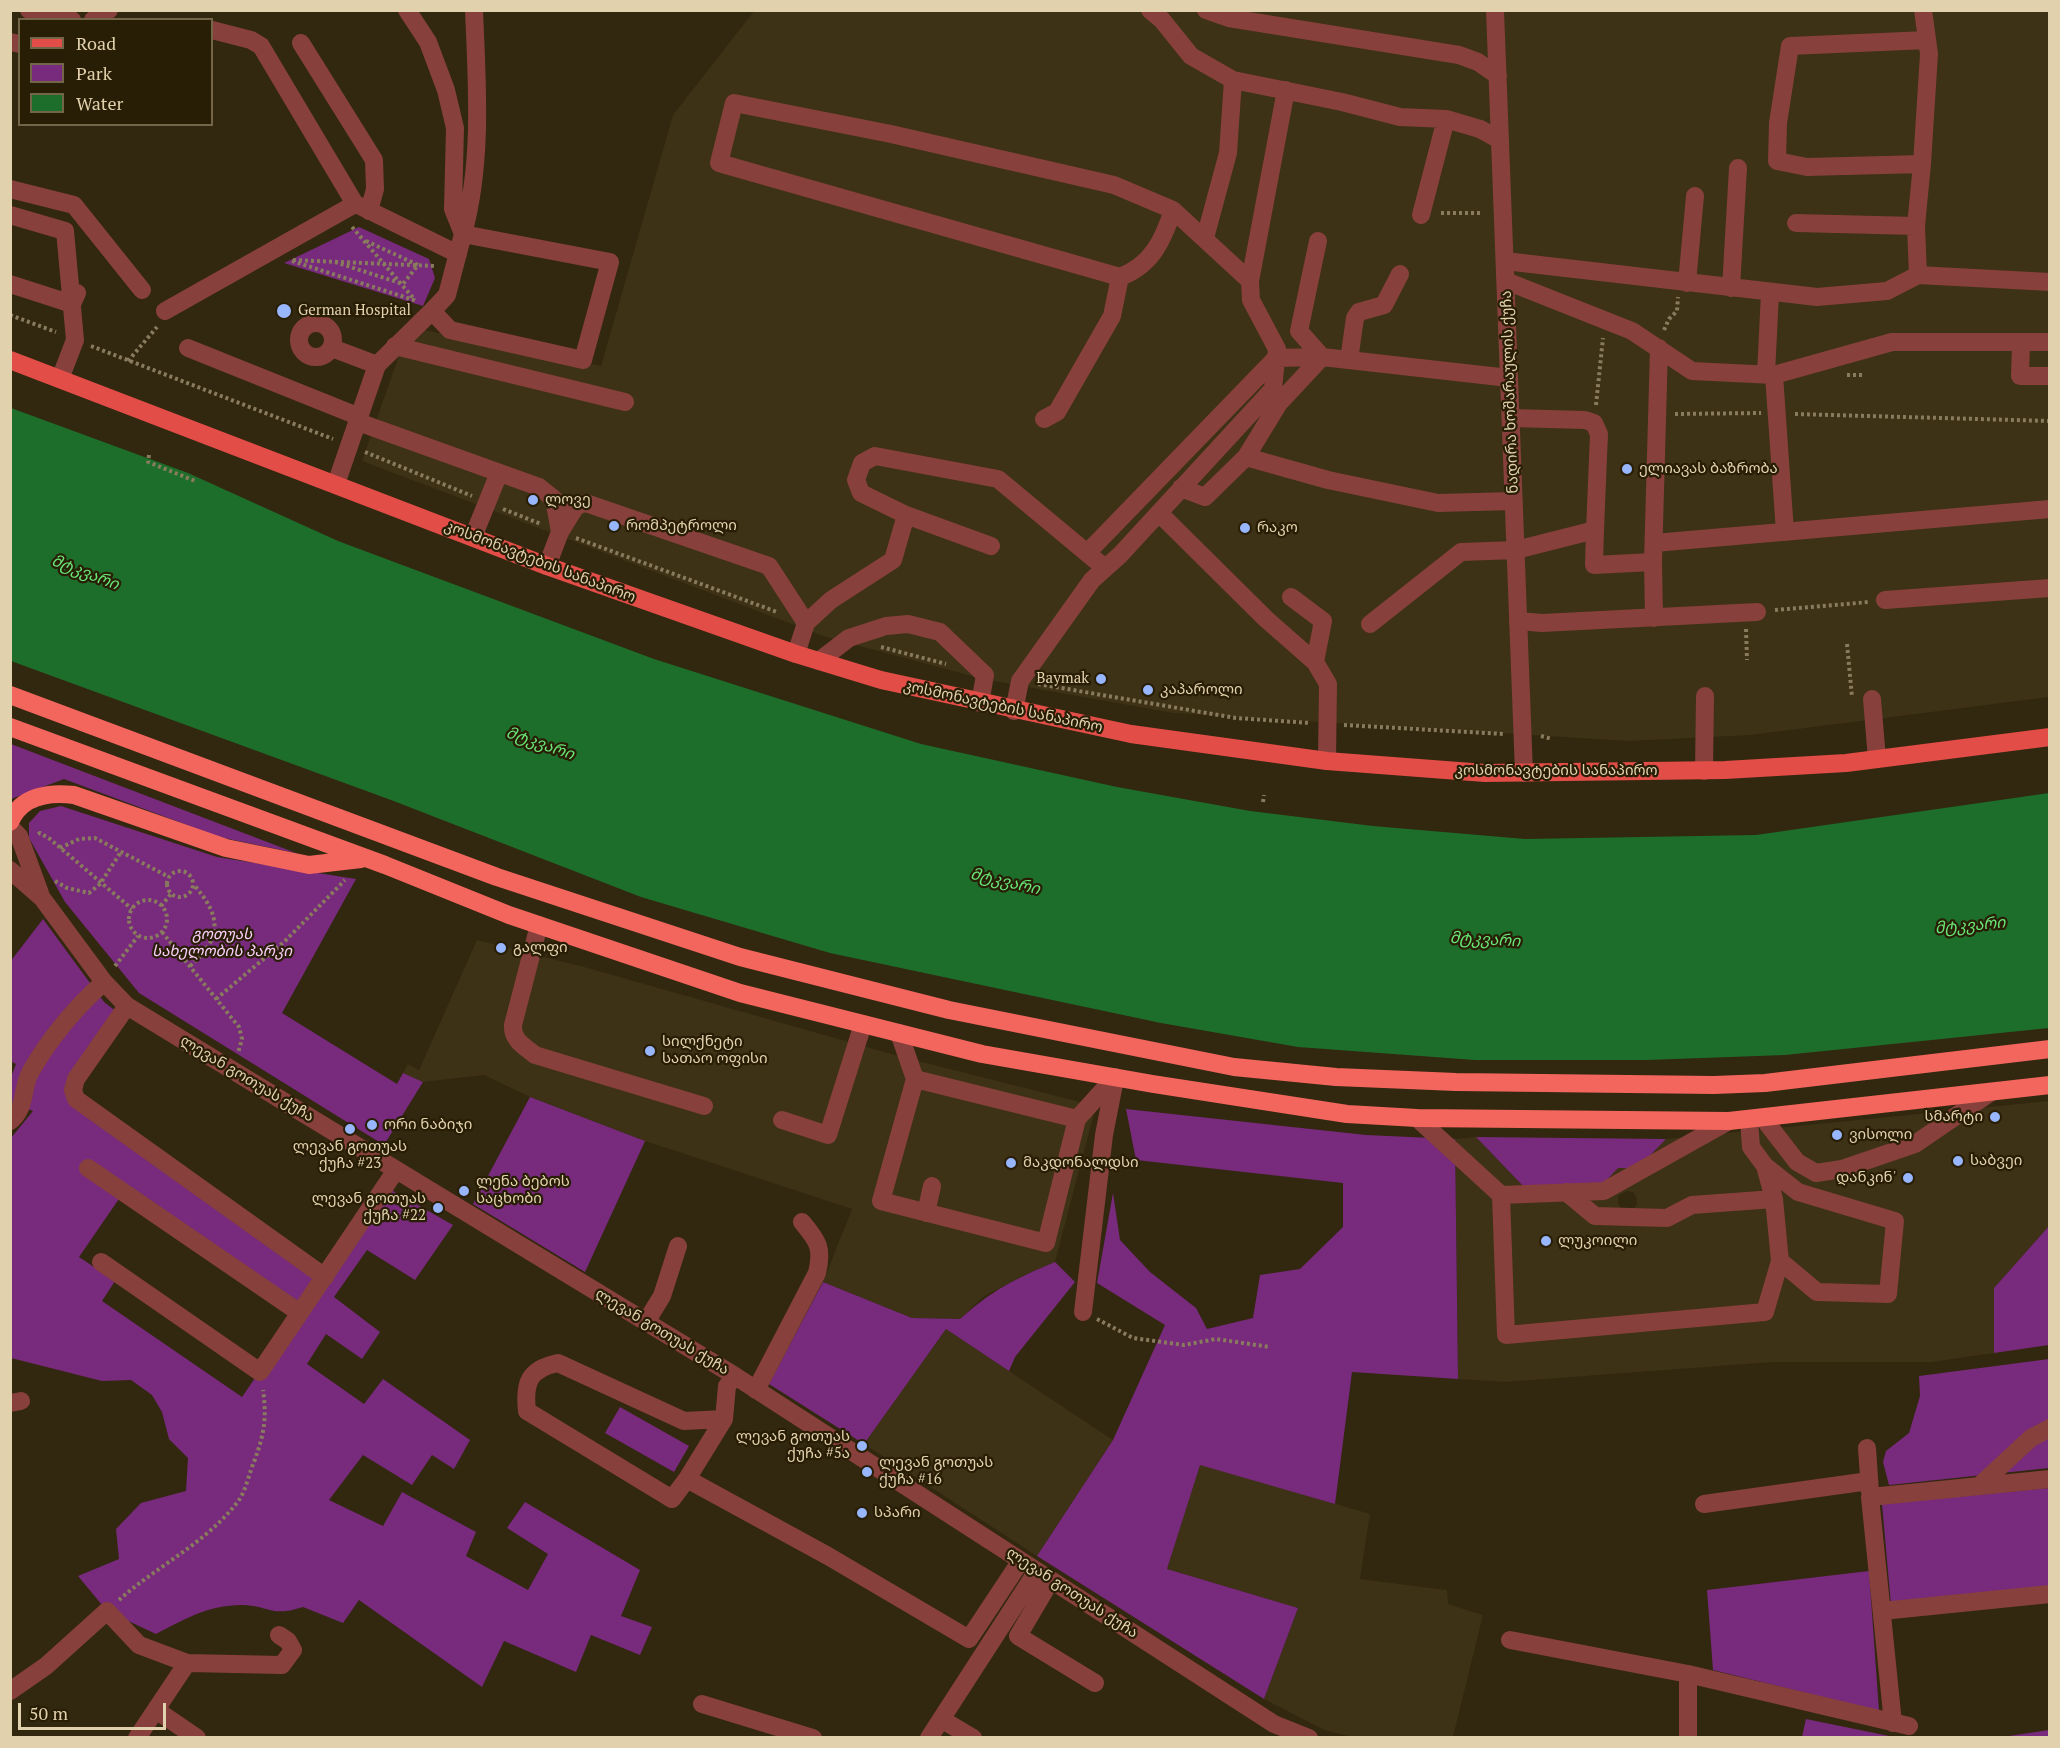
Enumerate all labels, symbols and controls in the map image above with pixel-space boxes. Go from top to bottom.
legend [18,18,213,126]
text: Road [76,31,116,55]
text: Park [76,61,112,85]
text: Water [76,91,123,115]
street label: ნადირა ხოშარაულის ქუჩა [1497,290,1523,494]
marker: German Hospital [275,302,293,320]
place label: German Hospital [298,302,411,320]
place label: ელიავას ბაზრობა [1639,460,1778,478]
marker: ელიავას ბაზრობა [1620,462,1634,476]
place label: ლოვე [545,491,591,509]
marker: ლოვე [526,493,540,507]
street label: კოსმონავტების სანაპირო [442,517,638,607]
place label: რომპეტროლი [626,517,737,535]
marker: რომპეტროლი [607,519,621,533]
place label: რაკო [1257,519,1298,537]
marker: რაკო [1238,521,1252,535]
water label: მტკვარი [49,551,121,595]
place label: Baymak [1036,670,1089,688]
marker: Baymak [1094,672,1108,686]
street label: კოსმონავტების სანაპირო [902,677,1104,737]
place label: კაპაროლი [1160,681,1243,699]
marker: კაპაროლი [1141,683,1155,697]
water label: მტკვარი [503,723,577,765]
street label: კოსმონავტების სანაპირო [1454,762,1658,780]
water label: მტკვარი [968,865,1042,899]
water label: მტკვარი [1934,913,2006,939]
park label: გოთუას სახელობის პარკი [152,926,292,961]
water label: მტკვარი [1449,929,1521,951]
place label: გალფი [513,939,568,957]
marker: გალფი [494,941,508,955]
street label: ლევან გოთუას ქუჩა [177,1032,317,1126]
place label: სილქნეტი სათაო ოფისი [662,1033,768,1068]
marker: სილქნეტი სათაო ოფისი [643,1044,657,1058]
place label: სმარტი [1924,1108,1983,1126]
marker: სმარტი [1988,1110,2002,1124]
place label: ორი ნაბიჯი [384,1116,472,1134]
marker: ორი ნაბიჯი [365,1118,379,1132]
marker: ლევან გოთუას ქუჩა #23 [343,1122,357,1136]
place label: ვისოლი [1849,1126,1912,1144]
marker: ვისოლი [1830,1128,1844,1142]
place label: ლევან გოთუას ქუჩა #23 [293,1138,407,1173]
place label: საბვეი [1970,1152,2022,1170]
place label: მაკდონალდსი [1023,1154,1139,1172]
marker: საბვეი [1951,1154,1965,1168]
marker: მაკდონალდსი [1004,1156,1018,1170]
place label: დანკინ' [1836,1169,1896,1187]
marker: დანკინ' [1901,1171,1915,1185]
place label: ლენა ბებოს საცხობი [476,1173,570,1208]
marker: ლენა ბებოს საცხობი [457,1184,471,1198]
place label: ლევან გოთუას ქუჩა #22 [312,1190,426,1225]
marker: ლევან გოთუას ქუჩა #22 [431,1201,445,1215]
place label: ლუკოილი [1558,1232,1637,1250]
marker: ლუკოილი [1539,1234,1553,1248]
street label: ლევან გოთუას ქუჩა [592,1285,732,1379]
place label: ლევან გოთუას ქუჩა #5ა [736,1428,850,1463]
marker: ლევან გოთუას ქუჩა #5ა [855,1439,869,1453]
place label: ლევან გოთუას ქუჩა #16 [879,1454,993,1489]
marker: ლევან გოთუას ქუჩა #16 [860,1465,874,1479]
place label: სპარი [874,1504,921,1522]
marker: სპარი [855,1506,869,1520]
street label: ლევან გოთუას ქუჩა [1003,1544,1141,1642]
scale bar [21,1691,170,1729]
text: 50 m [29,1701,68,1725]

